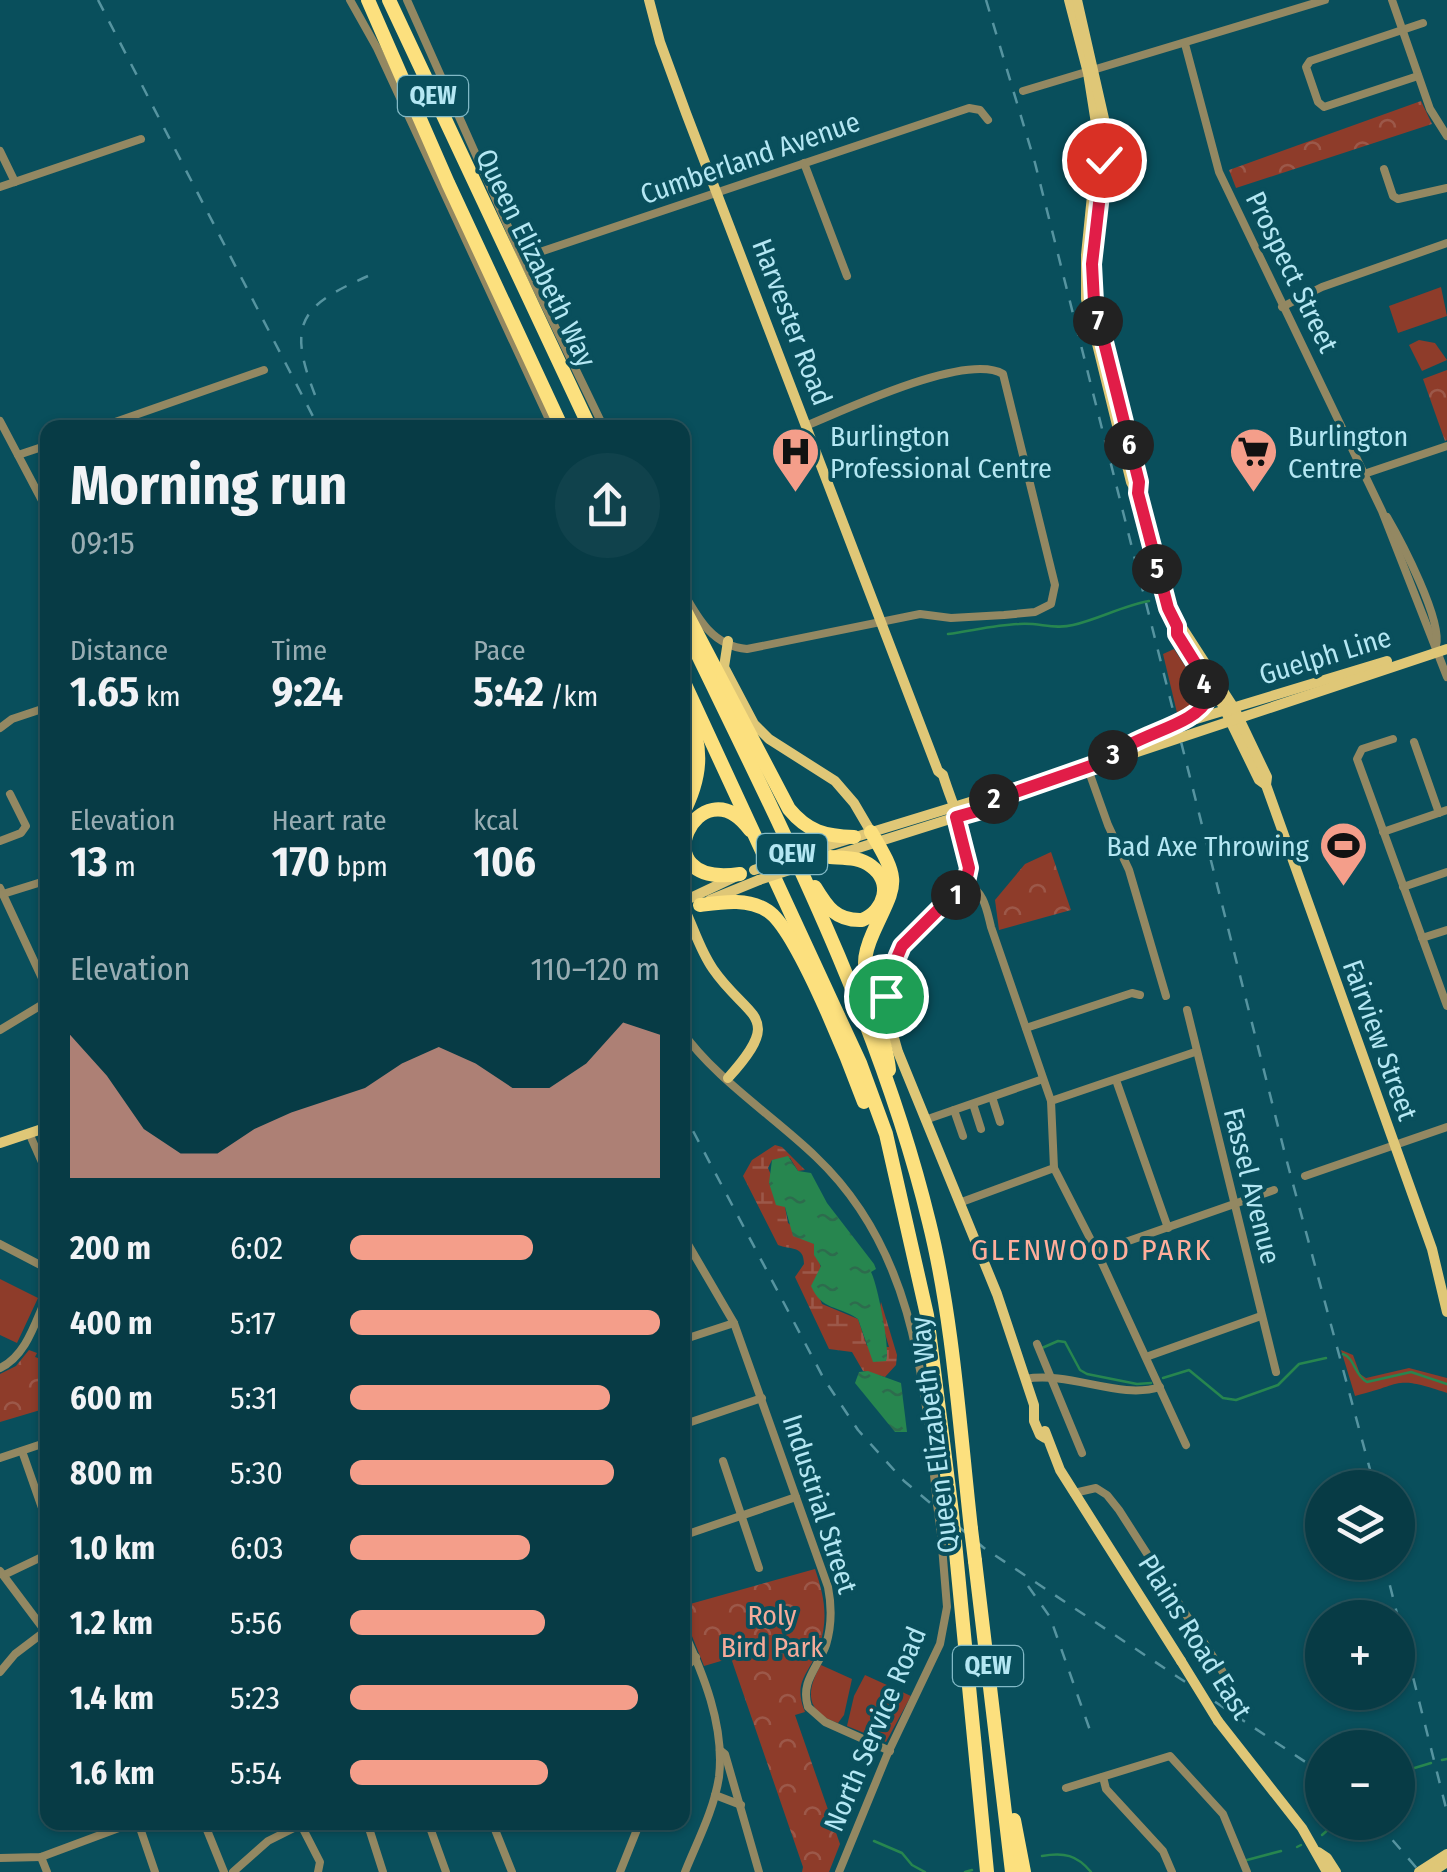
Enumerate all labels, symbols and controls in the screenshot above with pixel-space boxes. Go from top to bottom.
road number: QEW [398,76,468,116]
street label: Cumberland Avenue [636,105,864,211]
pin [1062,118,1147,203]
icon: check [1077,133,1132,188]
street label: Queen Elizabeth Way [469,144,603,373]
street label: Prospect Street [1239,186,1346,359]
street label: Harvester Road [745,234,839,410]
pin: 7 [1073,296,1123,346]
text: 7 [1092,304,1104,337]
place label: Burlington Professional Centre [830,420,1052,485]
pin: 6 [1104,420,1154,470]
place label: Burlington Centre [1288,420,1408,485]
hospital icon: Burlington Professional Centre [769,426,821,494]
supermarket icon: Burlington Centre [1227,426,1279,494]
text: 6 [1122,428,1136,461]
text: Morning run [70,453,347,519]
button: share [555,453,660,558]
text: 09:15 [70,524,135,562]
pin: 5 [1132,544,1182,594]
text: 5 [1150,552,1164,585]
street label: Guelph Line [1255,620,1395,692]
text: Distance [70,634,168,667]
text: Time [272,634,327,667]
text: Pace [473,634,526,667]
pin: 4 [1179,659,1229,709]
text: 1.65 [70,667,139,717]
text: 9:24 [272,667,343,717]
text: 5:42 [473,667,544,717]
text: 4 [1197,667,1211,700]
text: km [139,680,181,713]
text: /km [544,680,598,713]
pin: 3 [1088,730,1138,780]
text: 3 [1106,738,1120,771]
pin: 2 [969,774,1019,824]
text: 2 [988,782,1000,815]
text: Elevation [70,804,175,837]
text: Heart rate [272,804,387,837]
text: kcal [473,804,519,837]
sports icon: Bad Axe Throwing [1318,820,1370,888]
place label: Bad Axe Throwing [1106,830,1310,863]
road number: QEW [757,834,827,874]
text: 13 [70,837,108,887]
text: 170 [272,837,330,887]
text: 106 [473,837,536,887]
text: m [108,850,136,883]
text: bpm [330,850,388,883]
pin: 1 [931,870,981,920]
text: 1 [950,878,962,911]
text: Elevation [70,950,190,988]
text: 110–120 m [530,950,660,988]
pin [844,954,929,1039]
street label: Fairview Street [1336,955,1425,1125]
icon: arrive [859,969,914,1024]
street label: Fassel Avenue [1217,1105,1287,1267]
text: 200 m [70,1229,151,1267]
text: 6:02 [230,1229,283,1267]
district label: GLENWOOD PARK [971,1232,1213,1268]
text: 400 m [70,1304,152,1342]
text: 5:17 [230,1304,276,1342]
street label: Queen Elizabeth Way [903,1314,965,1555]
text: 600 m [70,1379,153,1417]
text: 5:31 [230,1379,278,1417]
street label: Industrial Street [776,1410,865,1598]
text: 800 m [70,1454,153,1492]
text: 5:30 [230,1454,283,1492]
map controls [1305,1470,1415,1840]
button: layers [1305,1470,1415,1580]
text: 1.0 km [70,1529,155,1567]
text: 6:03 [230,1529,283,1567]
street label: Plains Road East [1131,1549,1259,1726]
park label: Roly Bird Park [721,1599,824,1664]
button: + [1305,1600,1415,1710]
text: 1.2 km [70,1604,153,1642]
text: 5:56 [230,1604,282,1642]
street label: North Service Road [817,1622,933,1836]
road number: QEW [953,1646,1023,1686]
text: 1.4 km [70,1679,154,1717]
text: 5:23 [230,1679,280,1717]
button: − [1305,1730,1415,1840]
text: 1.6 km [70,1754,155,1792]
text: 5:54 [230,1754,282,1792]

